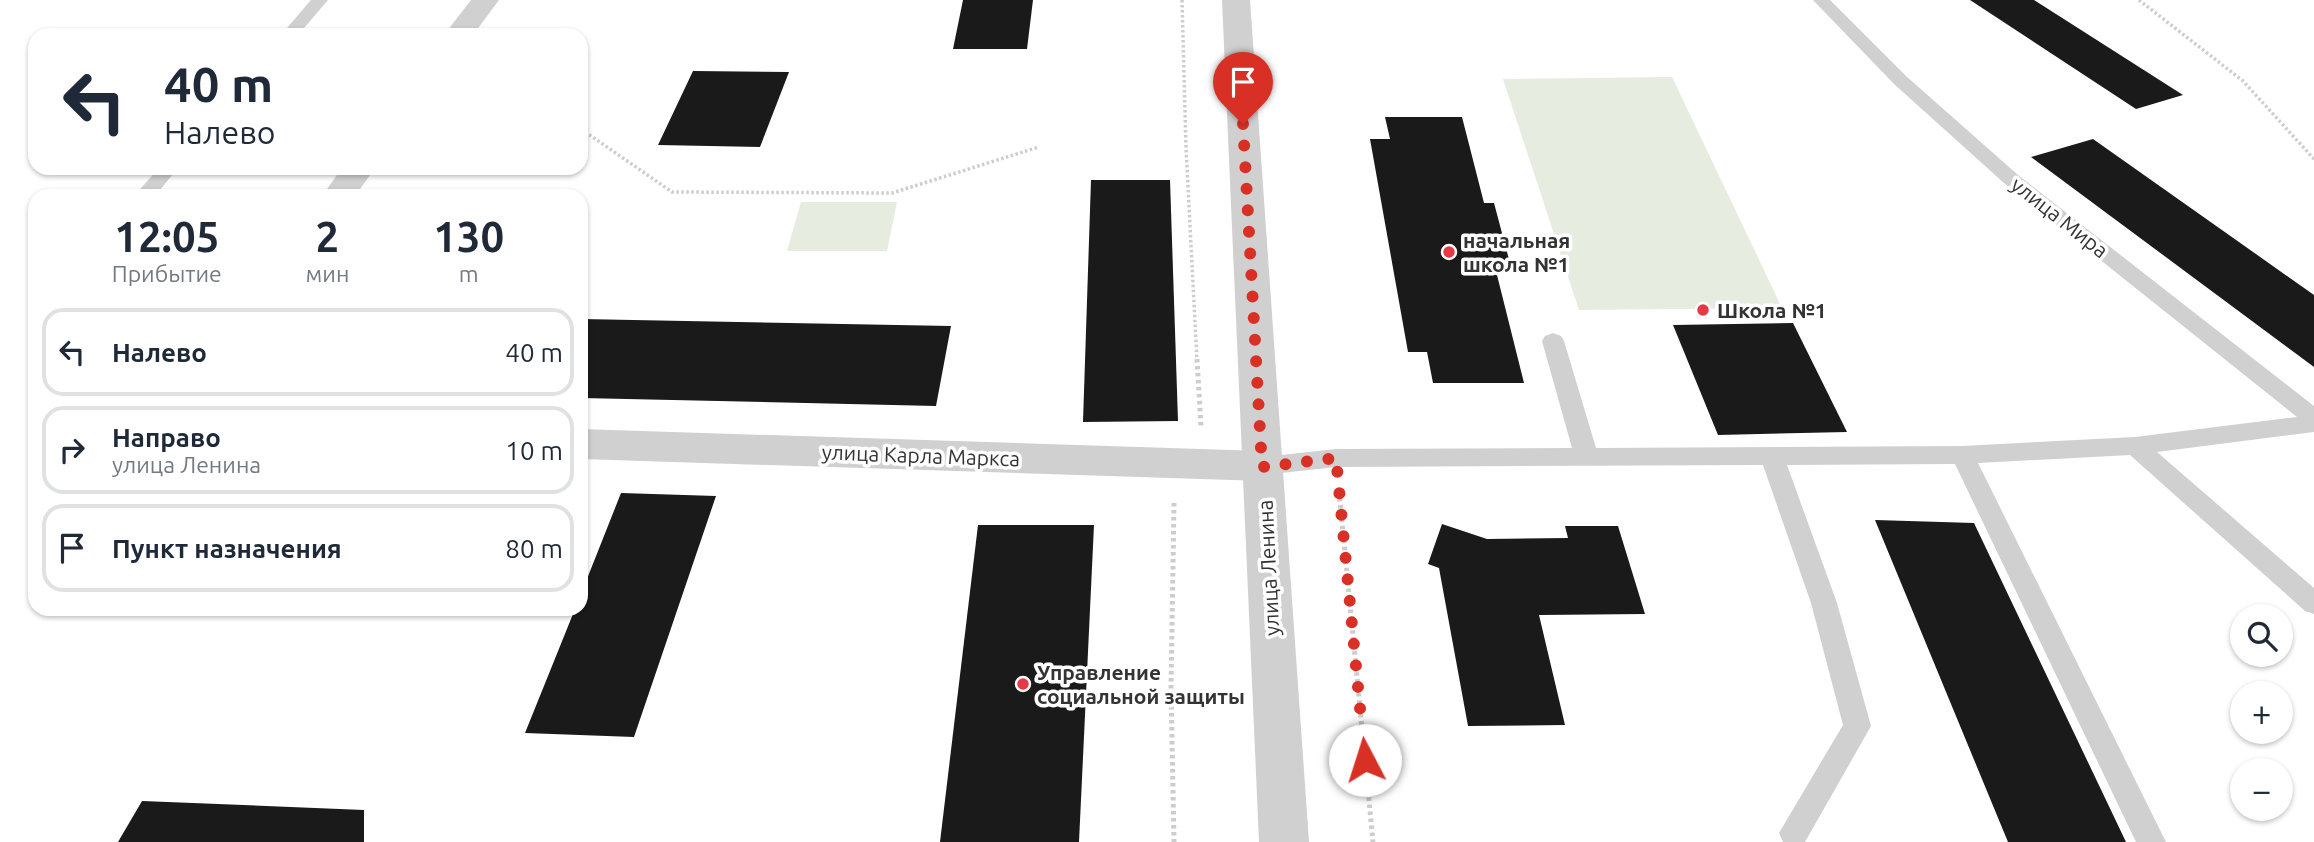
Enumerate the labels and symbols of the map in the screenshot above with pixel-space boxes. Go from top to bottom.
pin [1213,52,1273,124]
street label: улица Мира [2007,172,2113,262]
place label: начальная школа №1 [1463,228,1570,276]
marker: начальная школа №1 [1441,244,1457,260]
place label: Школа №1 [1717,298,1827,322]
marker: Школа №1 [1695,302,1711,318]
street label: улица Карла Маркса [821,440,1021,470]
street label: улица Ленина [1252,499,1284,637]
place label: Управление социальной защиты [1037,660,1245,708]
marker: Управление социальной защиты [1015,676,1031,692]
position arrow [1328,723,1402,797]

